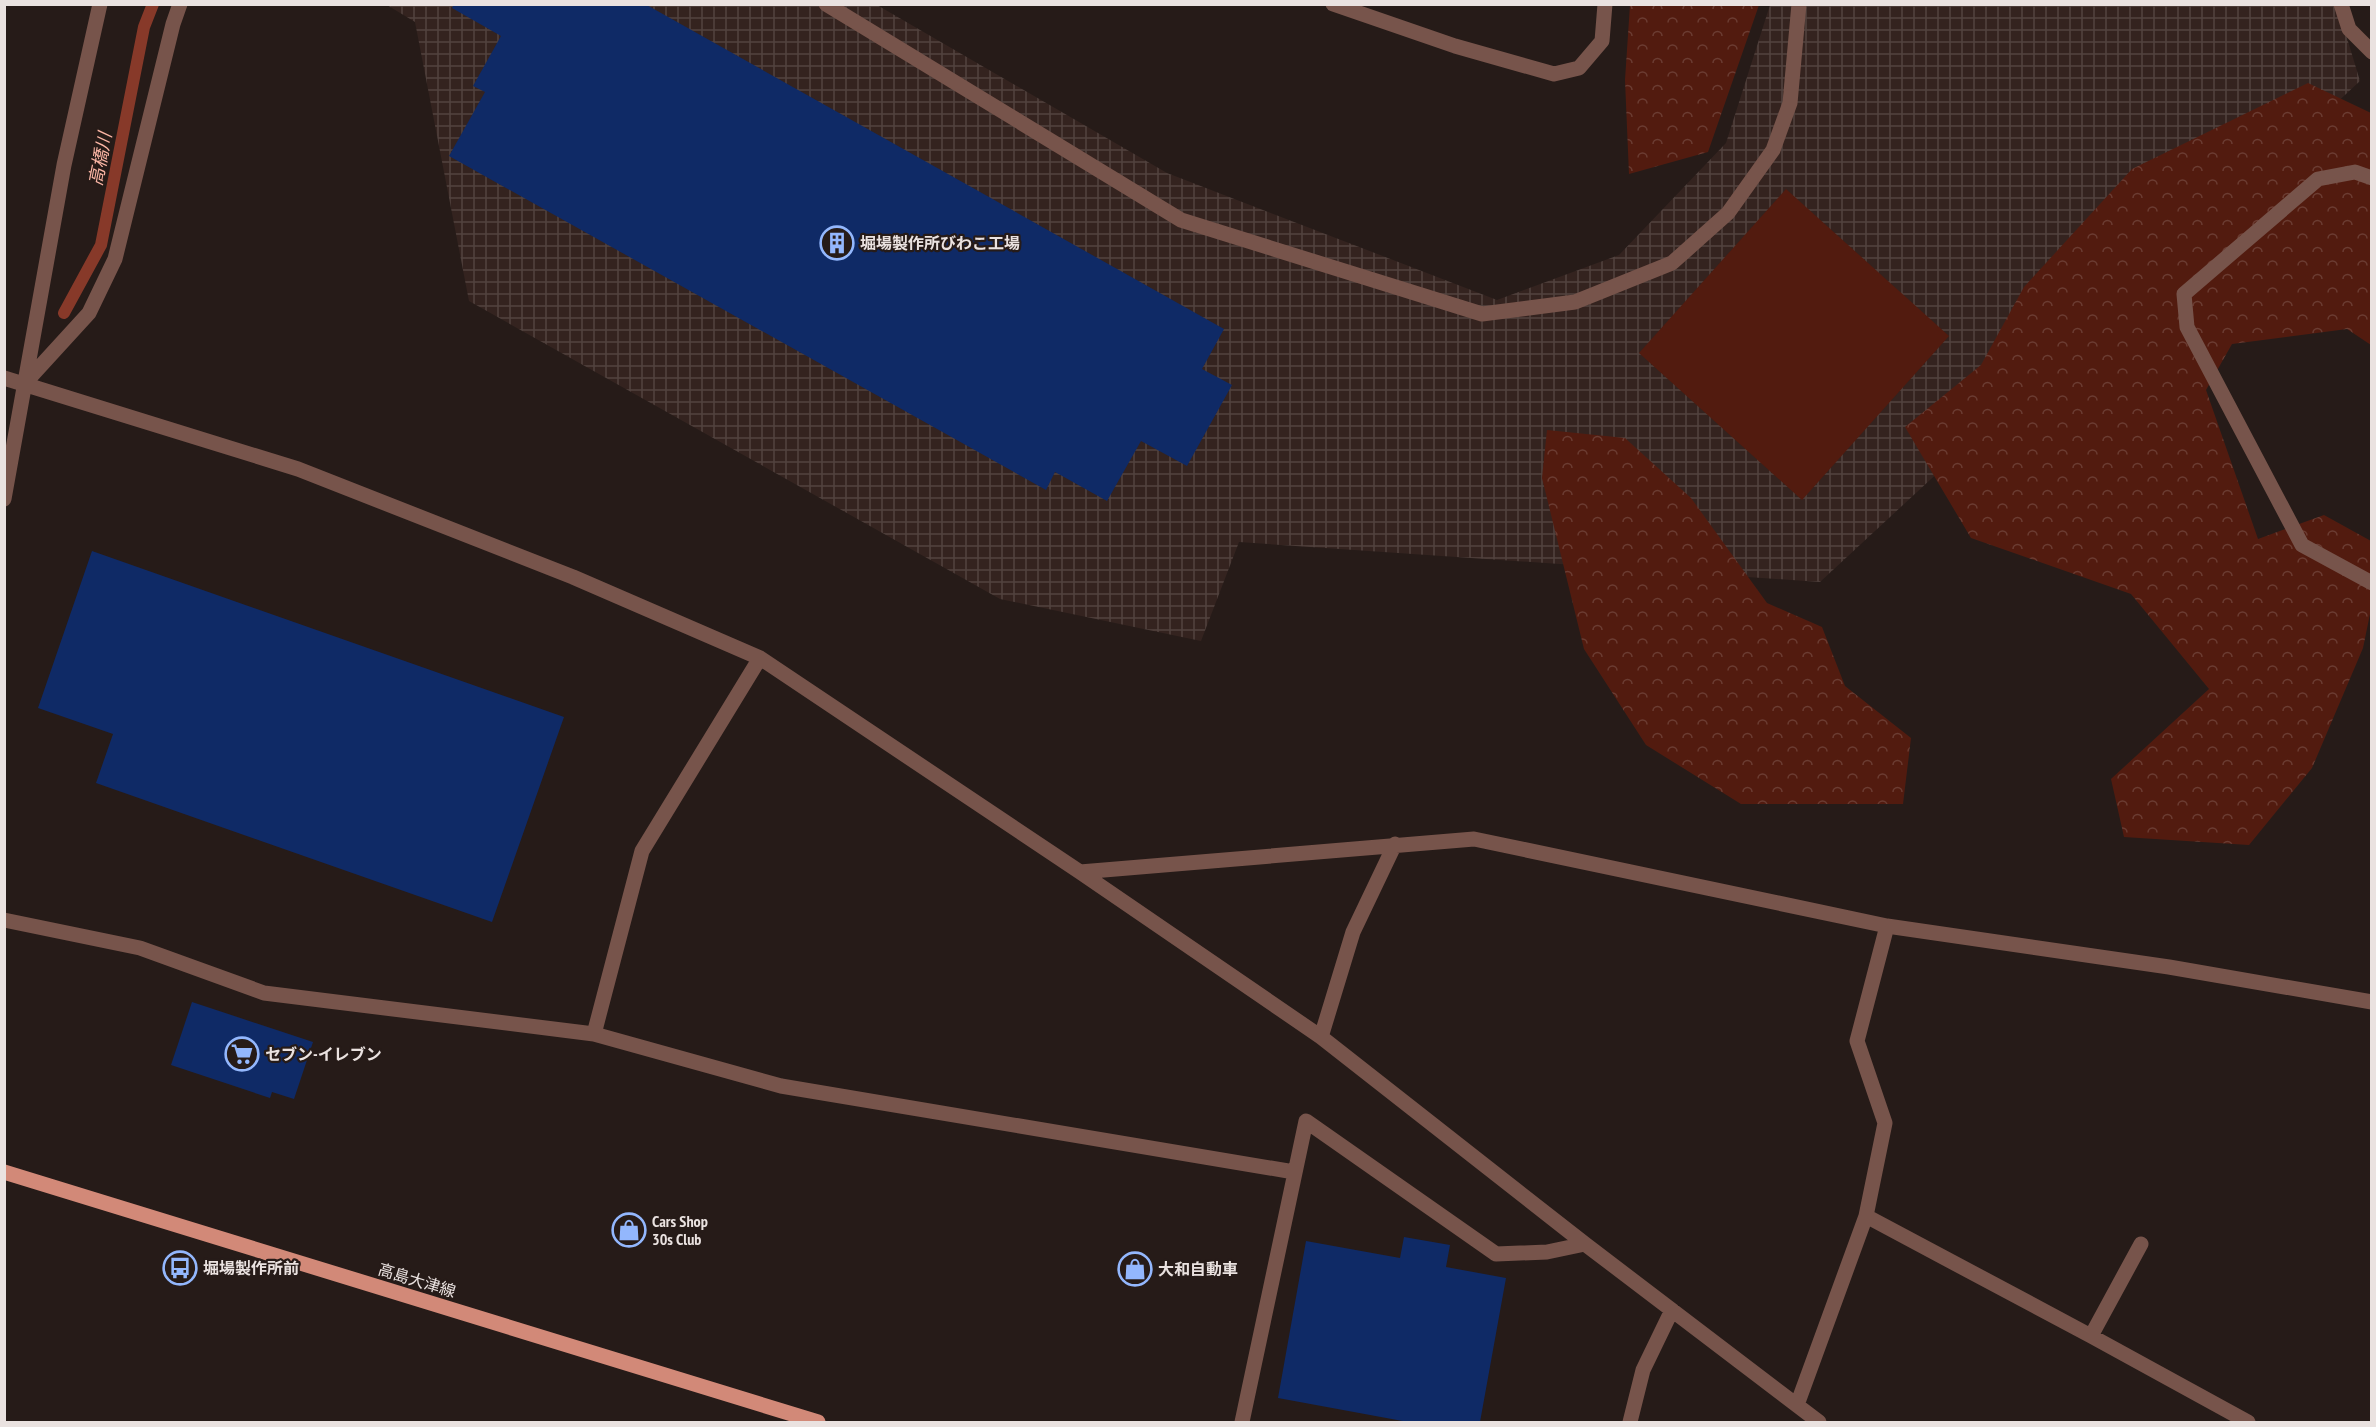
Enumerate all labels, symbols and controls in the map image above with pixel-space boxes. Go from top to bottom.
water label: 高橋川 [84,128,117,188]
building icon: 堀場製作所びわこ工場 [819,225,855,261]
place label: 堀場製作所びわこ工場 [860,233,1020,253]
supermarket icon: セブン-イレブン [224,1036,260,1072]
place label: セブン-イレブン [265,1044,382,1064]
place label: Cars Shop 30s Club [652,1211,708,1249]
shop icon: Cars Shop 30s Club [611,1212,647,1248]
bus stop icon: 堀場製作所前 [162,1250,198,1286]
shop icon: 大和自動車 [1117,1251,1153,1287]
place label: 堀場製作所前 [203,1258,299,1278]
street label: 高島大津線 [376,1259,458,1301]
place label: 大和自動車 [1158,1259,1238,1279]

